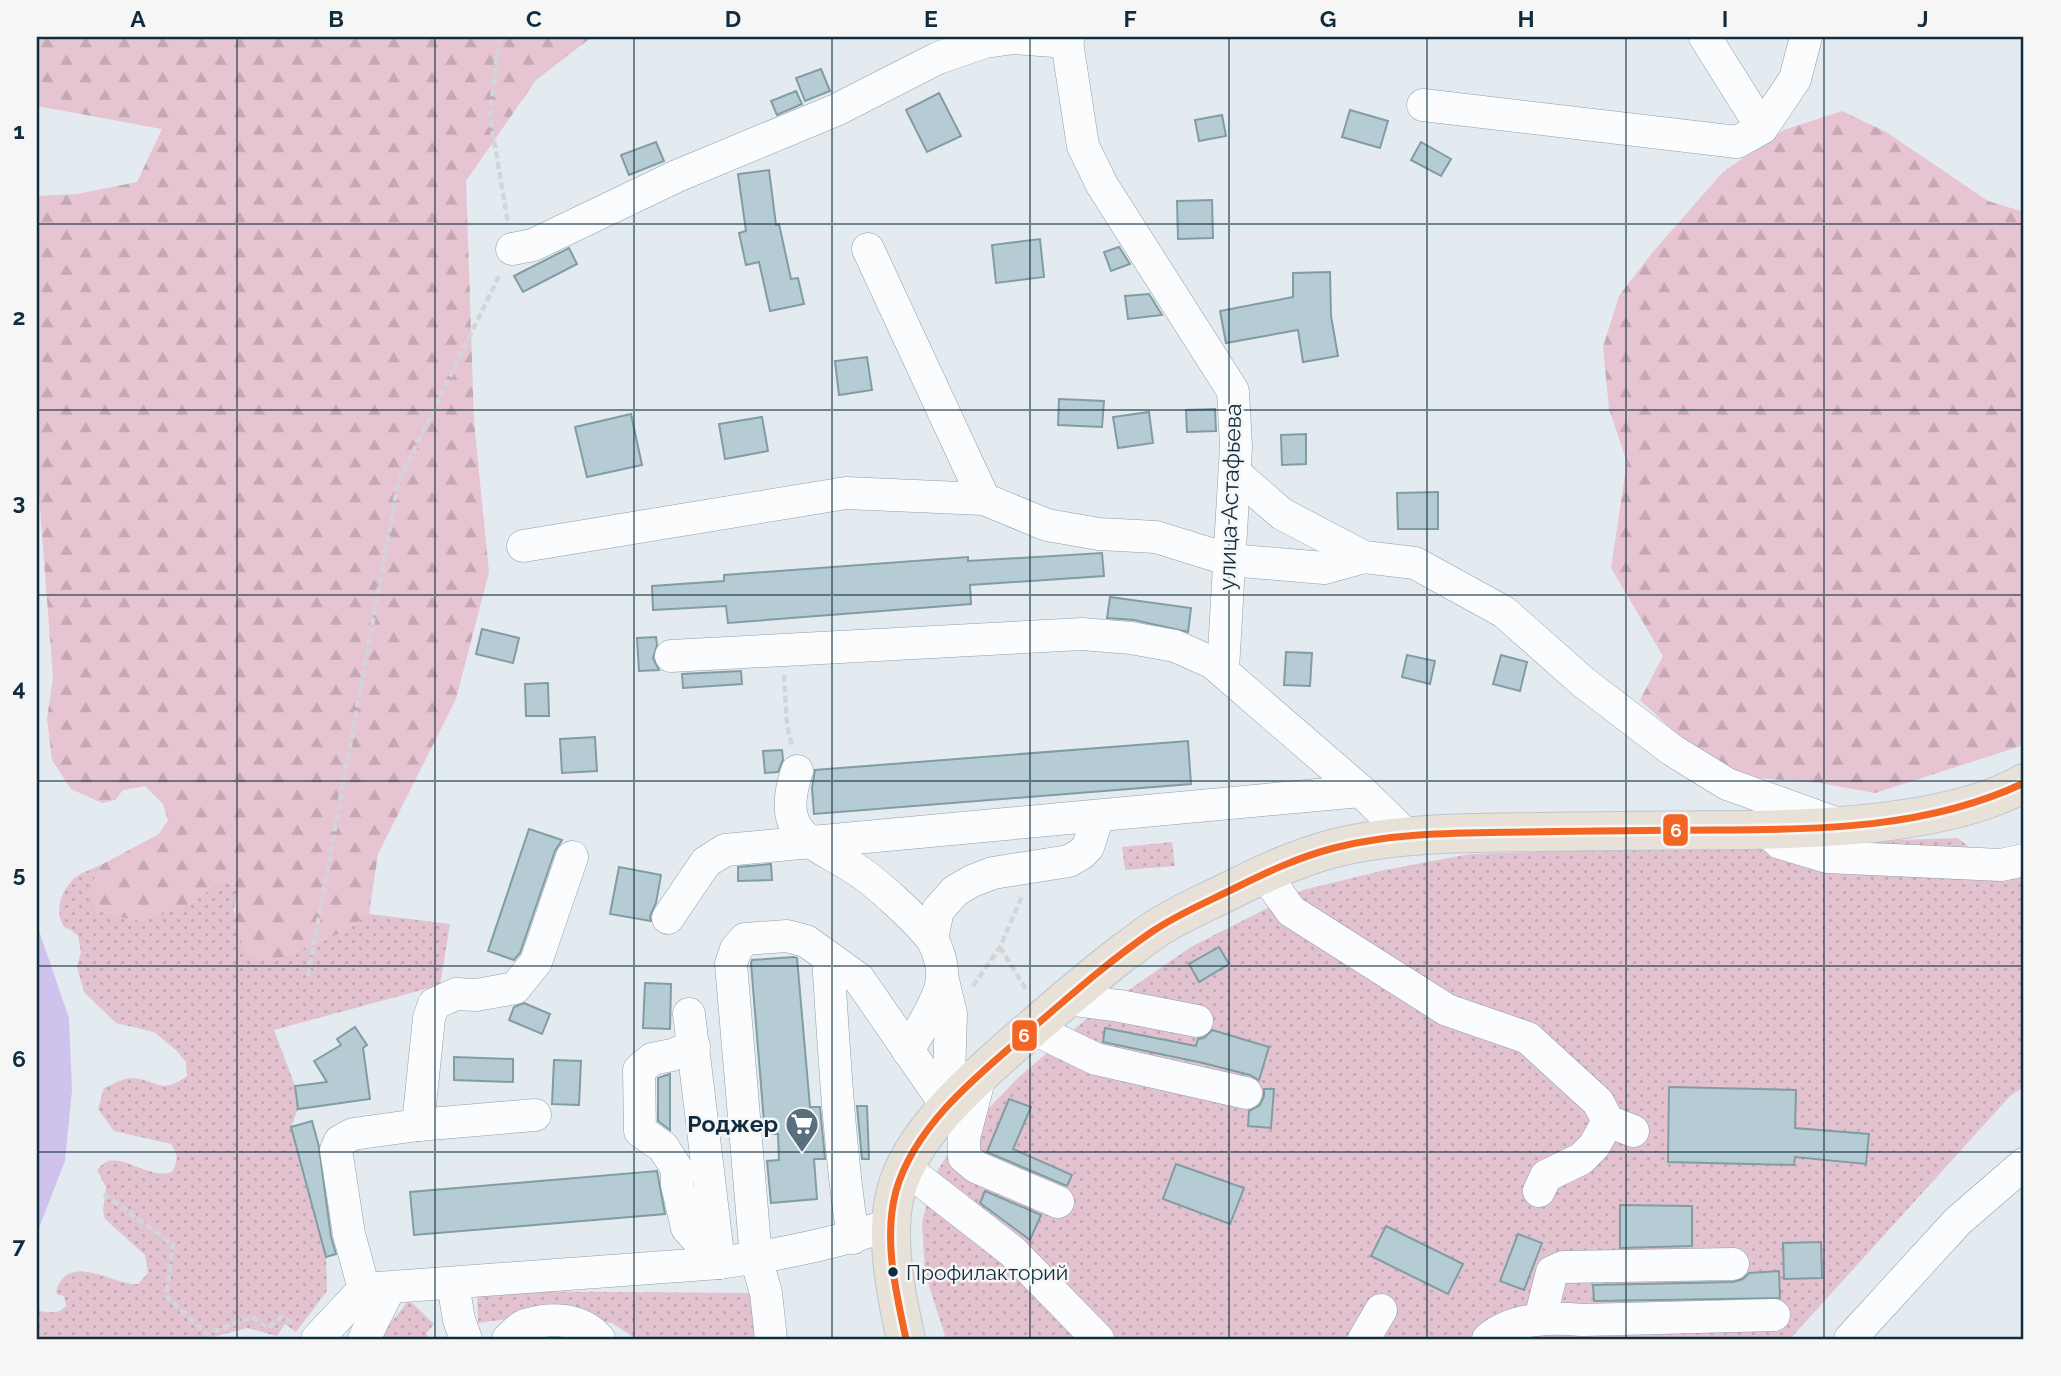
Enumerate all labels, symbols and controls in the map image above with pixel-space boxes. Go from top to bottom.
text: A [130,5,146,32]
text: B [328,5,344,32]
text: C [526,5,542,32]
text: D [725,5,741,32]
text: E [924,5,938,32]
text: F [1123,5,1137,32]
text: G [1320,5,1336,32]
text: H [1517,5,1535,32]
text: I [1722,5,1728,32]
text: J [1917,5,1929,32]
text: 1 [13,117,25,144]
text: 2 [13,303,25,330]
street label: улица Астафьева [1213,403,1246,591]
text: 3 [13,488,25,515]
text: 4 [12,674,26,701]
line badge: 6 [1662,813,1689,847]
text: 6 [1670,819,1682,841]
text: 5 [13,860,26,887]
line badge: 6 [1011,1019,1038,1052]
text: 6 [1018,1024,1030,1046]
text: 6 [12,1045,26,1072]
supermarket icon: Роджер [783,1105,821,1154]
place label: Роджер [687,1110,778,1137]
text: 7 [13,1231,26,1258]
place label: Профилакторий [906,1260,1068,1285]
marker: Профилакторий [886,1265,900,1279]

